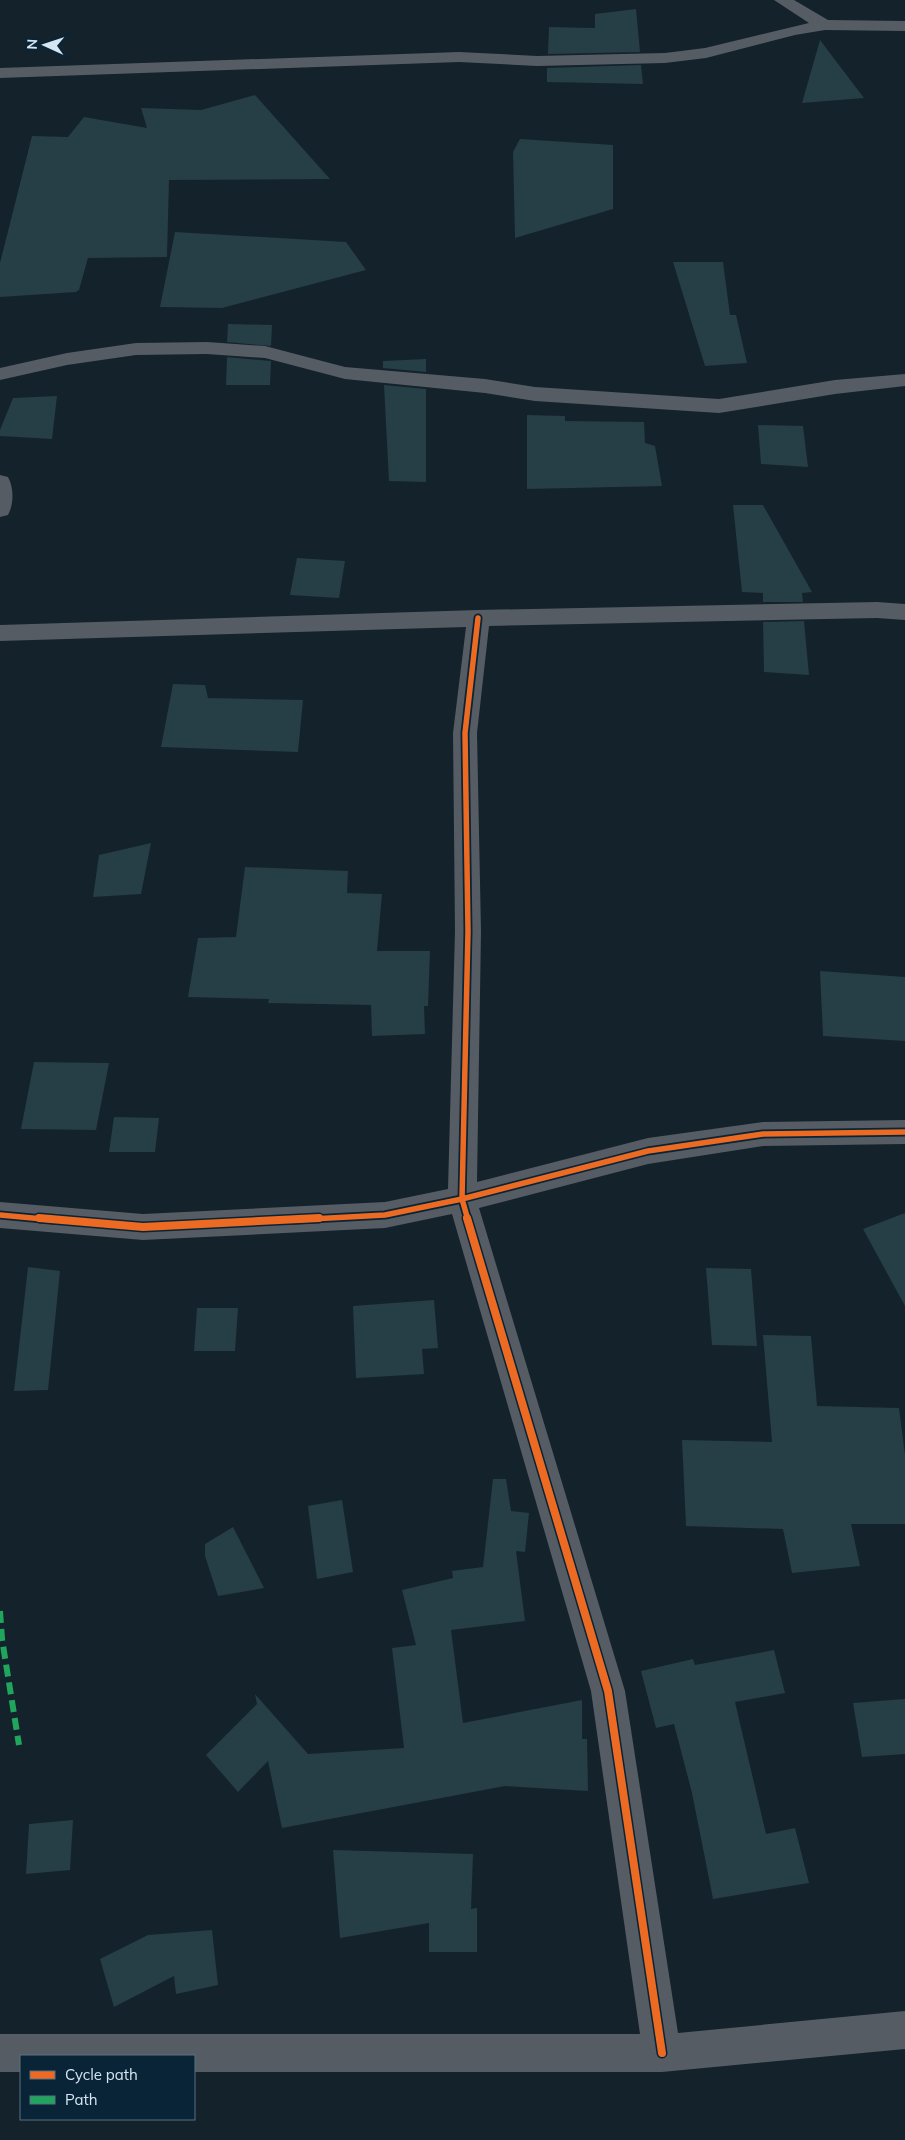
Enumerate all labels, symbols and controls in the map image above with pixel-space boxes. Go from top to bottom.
north arrow [20,20,70,70]
text: N [23,39,41,50]
legend [20,2055,195,2120]
text: Cycle path [65,2065,138,2084]
text: Path [65,2090,97,2109]

